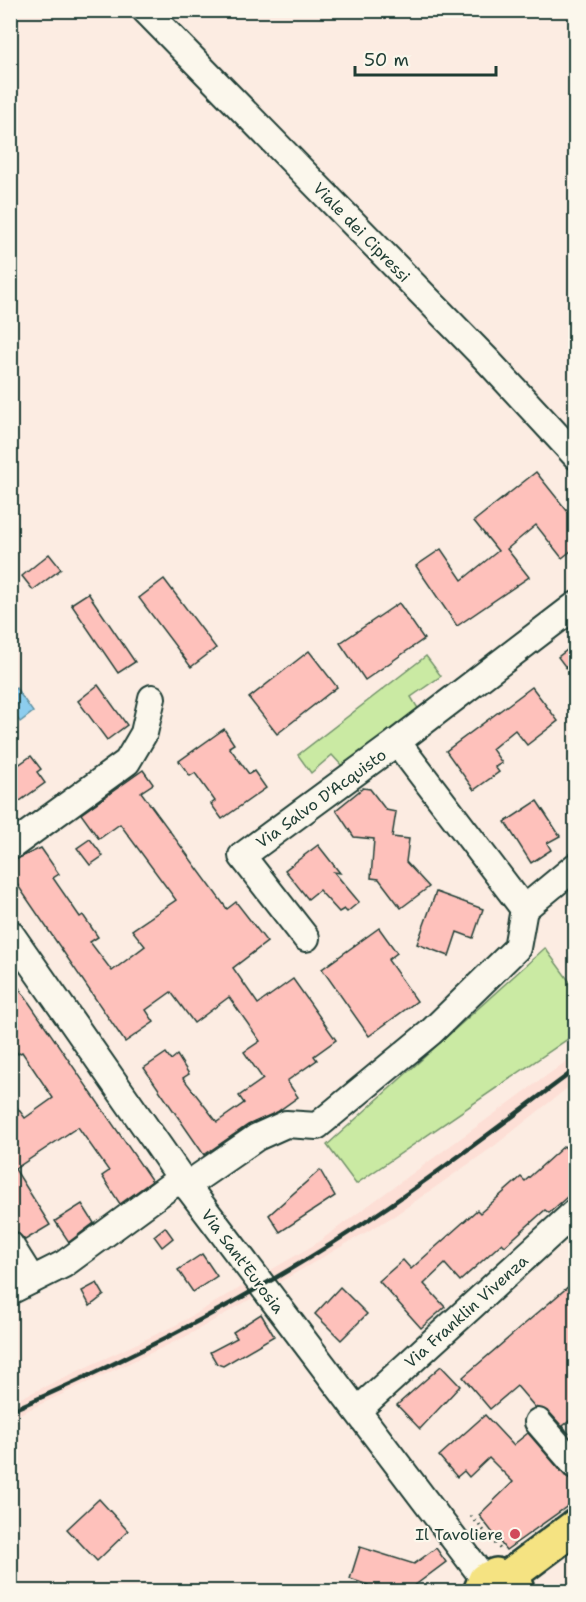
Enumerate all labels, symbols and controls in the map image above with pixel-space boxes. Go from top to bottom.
scale bar [355,39,496,77]
text: 50 m [364,48,409,72]
street label: Viale dei Cipressi [309,178,415,287]
street label: Via Salvo D'Acquisto [252,744,391,853]
street label: Via Sant'Eurosia [196,1205,289,1318]
street label: Via Franklin Vivenza [400,1250,533,1372]
place label: Il Tavoliere [415,1524,503,1545]
marker: Il Tavoliere [508,1527,522,1541]

